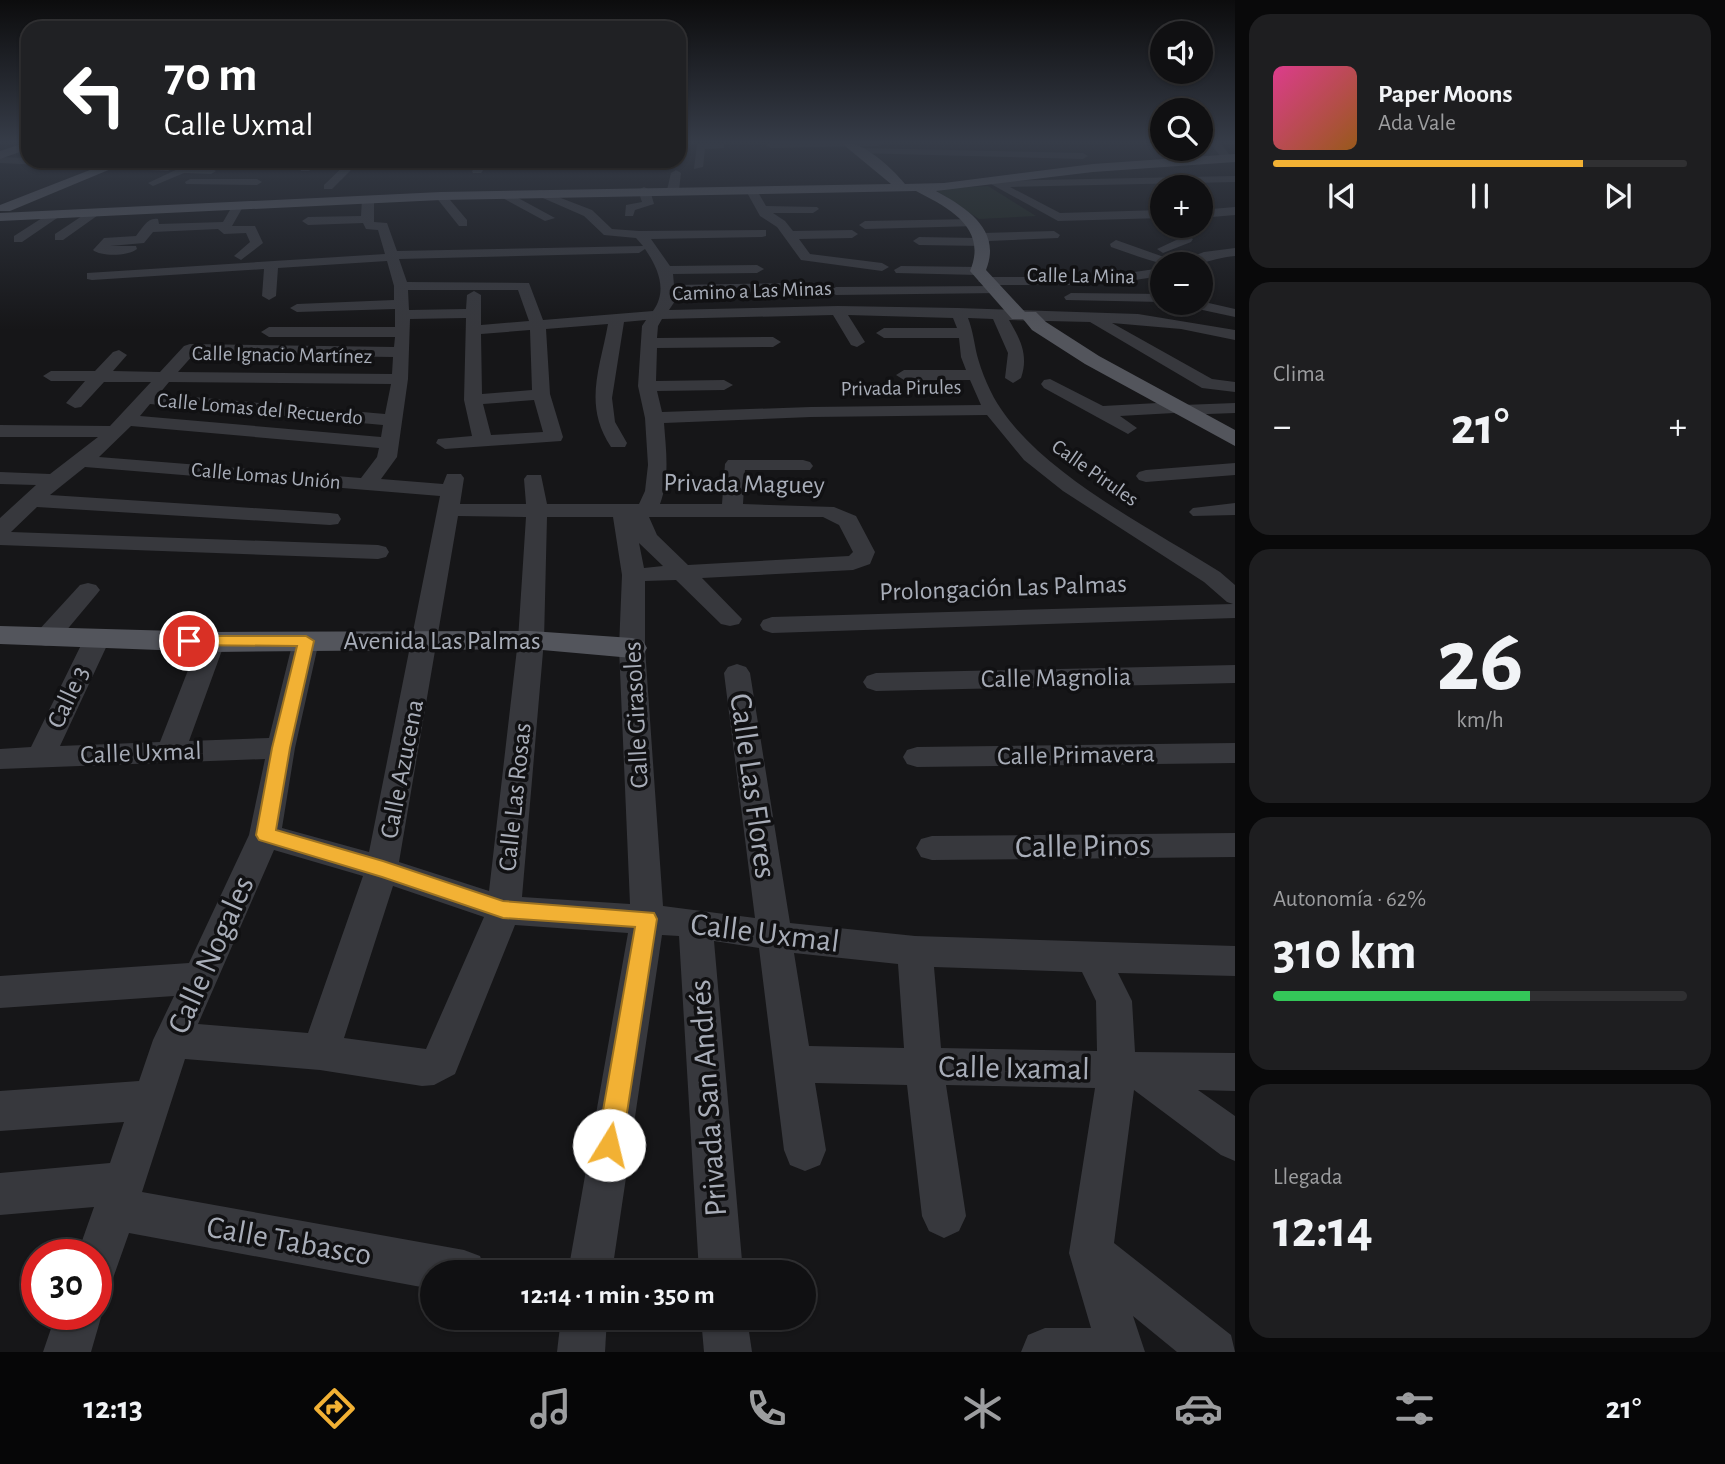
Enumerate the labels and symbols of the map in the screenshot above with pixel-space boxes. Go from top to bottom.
street label: Calle La Mina [1027,265,1136,287]
street label: Camino a Las Minas [672,278,832,304]
street label: Calle Ignacio Martínez [192,343,372,367]
street label: Privada Pirules [840,376,962,400]
street label: Calle Lomas del Recuerdo [156,390,364,428]
street label: Calle Pirules [1048,436,1142,510]
street label: Calle Lomas Unión [190,459,342,493]
street label: Privada Maguey [663,470,825,498]
street label: Prolongación Las Palmas [879,571,1127,605]
pin [159,611,219,671]
street label: Avenida Las Palmas [343,628,541,654]
street label: Calle Girasoles [619,641,653,789]
street label: Calle 3 [42,662,94,732]
street label: Calle Magnolia [981,664,1131,692]
street label: Calle Las Flores [724,691,782,881]
street label: Calle Azucena [376,697,428,841]
street label: Calle Las Rosas [494,722,536,872]
street label: Calle Uxmal [80,738,202,768]
street label: Calle Primavera [997,741,1155,769]
street label: Calle Pinos [1015,829,1151,863]
street label: Calle Nogales [162,871,260,1039]
street label: Calle Uxmal [689,908,841,958]
street label: Privada San Andrés [684,978,732,1218]
street label: Calle Ixamal [938,1051,1090,1085]
position arrow [572,1108,646,1182]
street label: Calle Tabasco [204,1211,374,1271]
speed limit sign: 30 [21,1239,112,1330]

